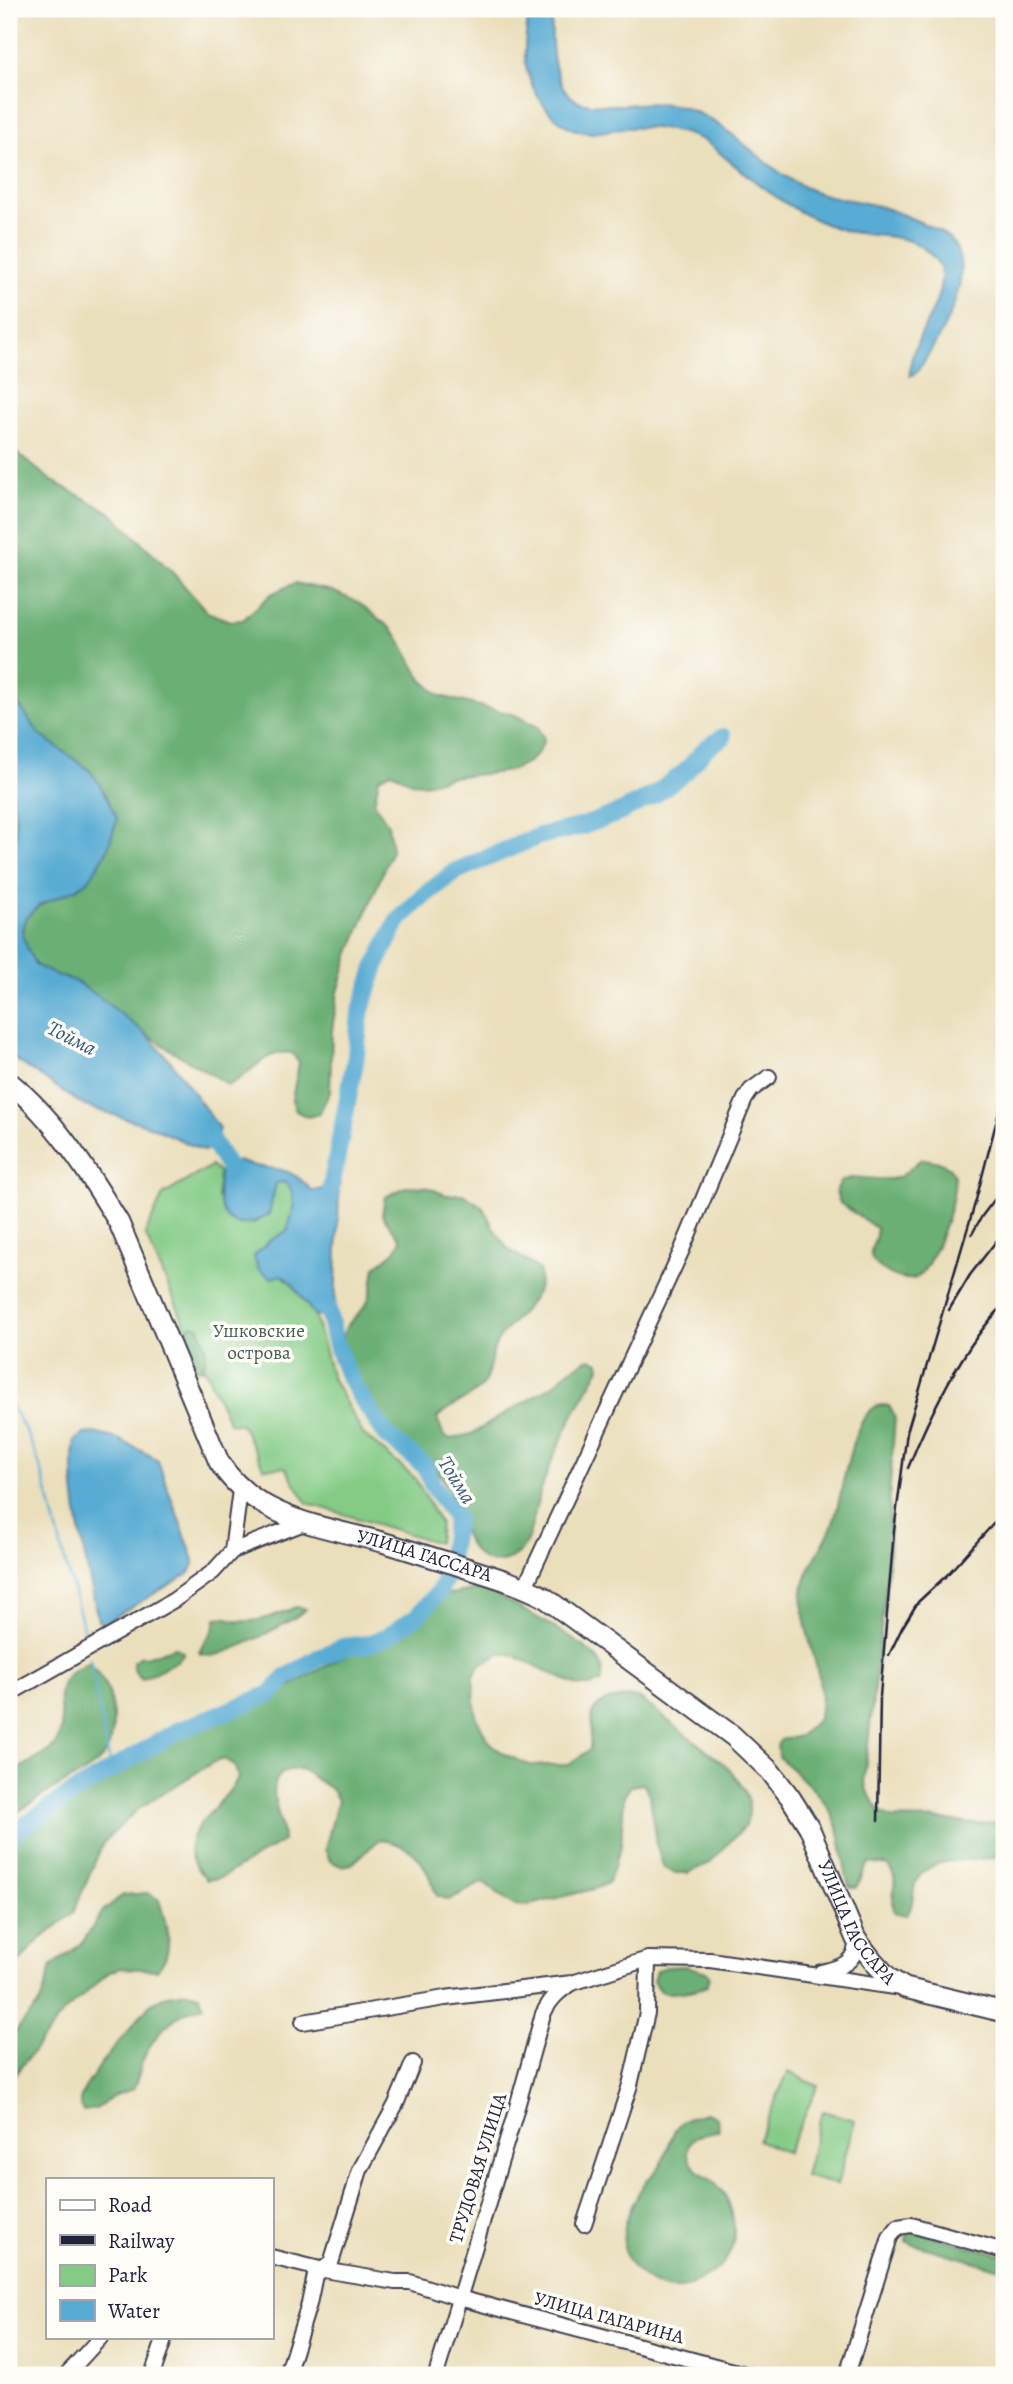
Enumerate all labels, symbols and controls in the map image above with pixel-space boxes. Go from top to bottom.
water label: Тойма [43,1014,101,1062]
park label: Ушковские острова [213,1318,305,1366]
water label: Тойма [432,1451,483,1509]
street label: УЛИЦА ГАССАРА [354,1523,496,1589]
street label: УЛИЦА ГАССАРА [811,1856,902,1991]
street label: ТРУДОВАЯ УЛИЦА [443,2089,513,2246]
legend [46,2178,273,2338]
text: Road [108,2191,152,2219]
text: Railway [108,2227,175,2255]
text: Park [108,2261,148,2289]
street label: УЛИЦА ГАГАРИНА [531,2285,688,2351]
text: Water [107,2297,160,2325]

